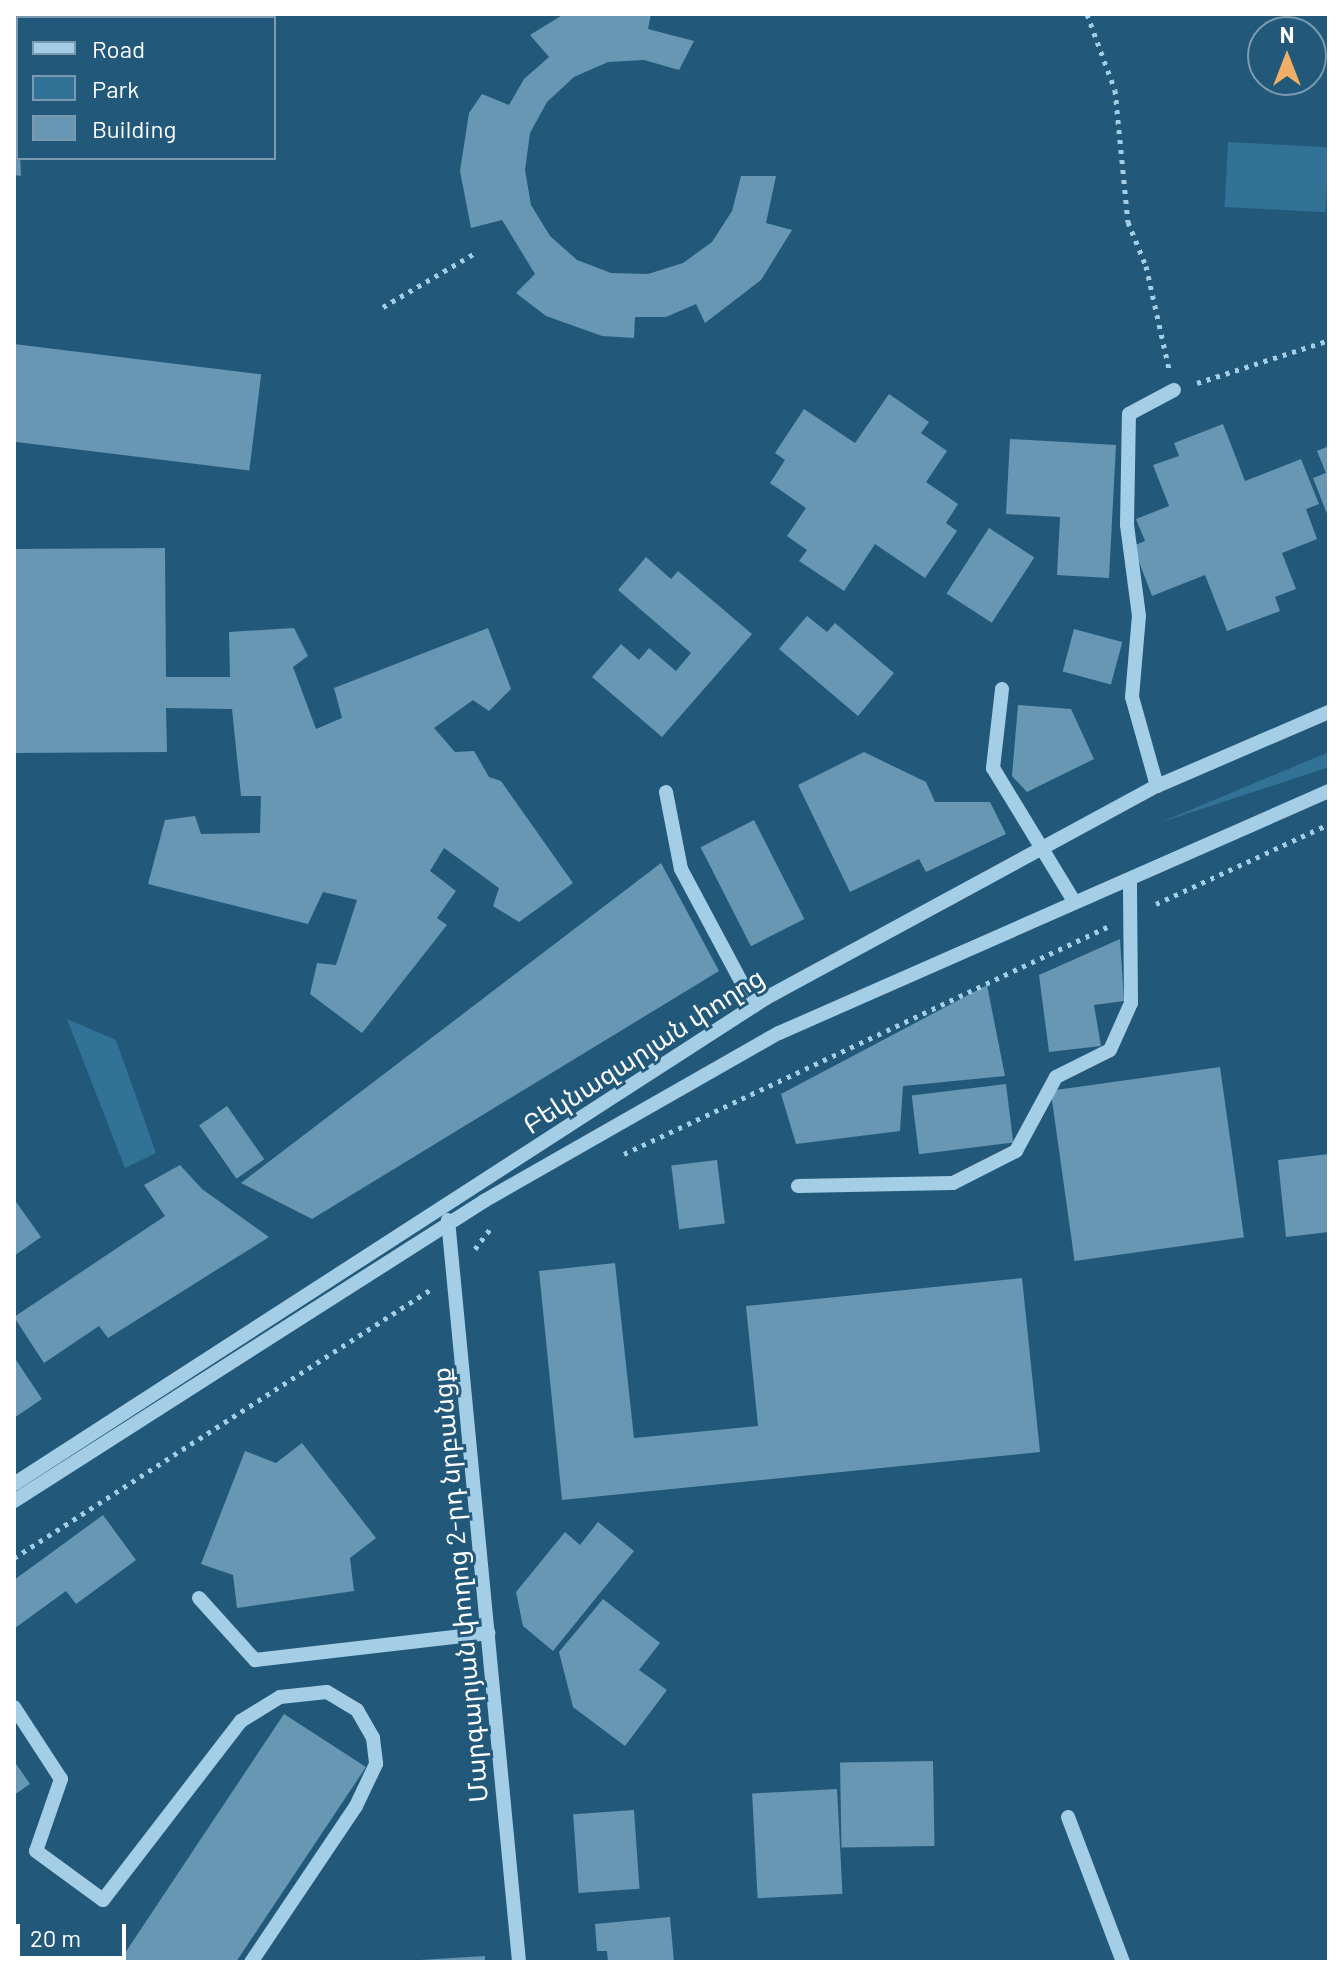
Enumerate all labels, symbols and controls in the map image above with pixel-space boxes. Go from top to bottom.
legend [16,16,276,160]
north arrow [1247,16,1327,96]
text: N [1280,21,1294,47]
text: Road [92,34,145,63]
text: Park [92,74,139,103]
text: Building [92,114,176,143]
street label: Բեկնազարյան փողոց [517,960,769,1140]
street label: Մարգարյան փողոց 2-րդ նրբանցք [424,1366,494,1804]
scale bar [20,1908,130,1958]
text: 20 m [30,1923,81,1952]

